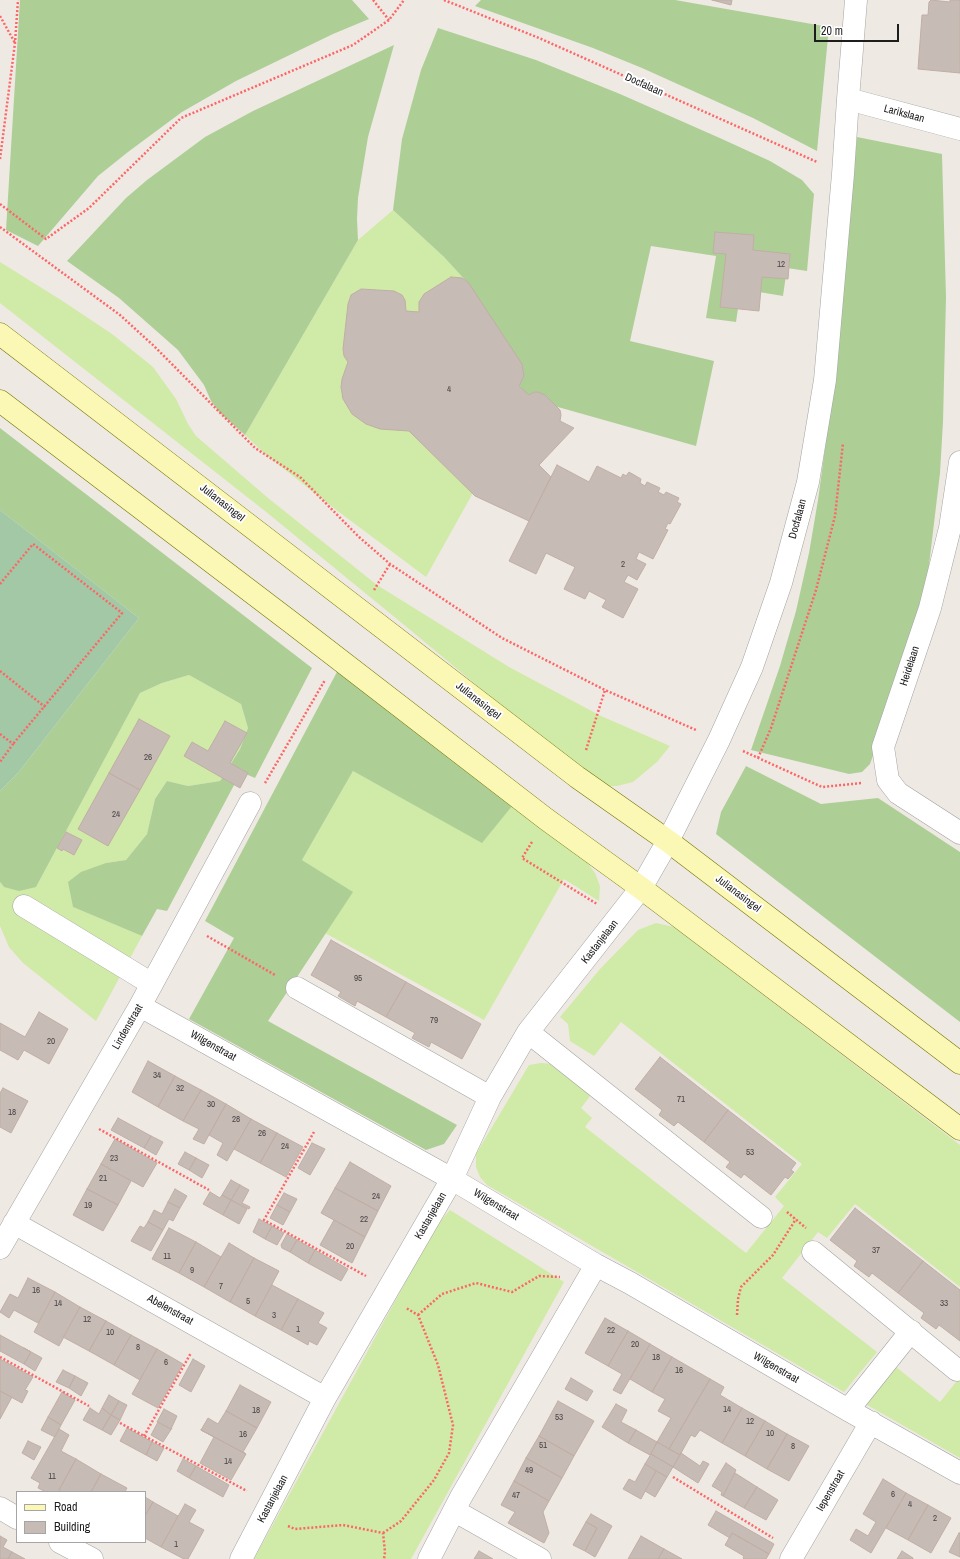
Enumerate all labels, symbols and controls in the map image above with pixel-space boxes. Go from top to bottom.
scale bar [816,16,901,42]
text: 20 m [821,23,843,39]
street label: Docfalaan [623,71,665,99]
street label: Larikslaan [882,102,926,126]
house number: 12 [777,260,785,270]
house number: 4 [447,385,451,395]
street label: Julianasingel [197,481,247,525]
street label: Docfalaan [786,498,810,540]
house number: 2 [621,560,625,570]
street label: Heidelaan [897,644,923,688]
street label: Julianasingel [453,679,503,723]
house number: 26 [144,753,152,763]
house number: 24 [112,810,120,820]
street label: Julianasingel [713,873,763,915]
street label: Kastanjelaan [579,917,621,967]
house number: 95 [354,974,362,984]
street label: Lindenstraat [110,1002,146,1052]
house number: 79 [430,1016,438,1026]
street label: Wilgenstraat [188,1028,238,1064]
house number: 20 [47,1037,55,1047]
house number: 34 [153,1071,161,1081]
house number: 32 [176,1084,184,1094]
house number: 71 [677,1095,685,1105]
house number: 30 [207,1100,215,1110]
house number: 18 [8,1108,16,1118]
house number: 28 [232,1115,240,1125]
house number: 26 [258,1129,266,1139]
house number: 24 [281,1142,289,1152]
house number: 53 [746,1148,754,1158]
house number: 23 [110,1154,118,1164]
house number: 21 [99,1174,107,1184]
street label: Wilgenstraat [471,1186,521,1224]
street label: Kastanjelaan [412,1190,450,1242]
house number: 24 [372,1192,380,1202]
house number: 19 [84,1201,92,1211]
house number: 22 [360,1215,368,1225]
house number: 20 [346,1242,354,1252]
house number: 37 [872,1246,880,1256]
house number: 11 [163,1252,171,1262]
house number: 9 [190,1266,194,1276]
house number: 7 [219,1282,223,1292]
house number: 16 [32,1286,40,1296]
street label: Abelenstraat [145,1292,195,1328]
house number: 5 [246,1297,250,1307]
house number: 14 [54,1299,62,1309]
house number: 33 [940,1299,948,1309]
house number: 3 [272,1311,276,1321]
house number: 12 [83,1315,91,1325]
house number: 1 [296,1325,300,1335]
house number: 22 [607,1326,615,1336]
house number: 10 [106,1328,114,1338]
house number: 20 [631,1340,639,1350]
house number: 8 [136,1343,140,1353]
street label: Wilgenstraat [751,1350,801,1386]
house number: 18 [652,1353,660,1363]
house number: 6 [164,1358,168,1368]
house number: 16 [675,1366,683,1376]
house number: 14 [723,1405,731,1415]
house number: 18 [252,1406,260,1416]
house number: 53 [555,1413,563,1423]
house number: 12 [746,1417,754,1427]
house number: 10 [766,1429,774,1439]
house number: 16 [239,1430,247,1440]
house number: 51 [539,1441,547,1451]
house number: 8 [791,1442,795,1452]
house number: 14 [224,1457,232,1467]
house number: 49 [525,1466,533,1476]
street label: Iepenstraat [814,1468,848,1514]
house number: 11 [48,1472,56,1482]
street label: Kastanjelaan [255,1473,291,1525]
house number: 6 [891,1490,895,1500]
legend [16,1491,146,1543]
house number: 47 [512,1491,520,1501]
text: Road [54,1499,78,1515]
house number: 4 [908,1500,912,1510]
house number: 2 [933,1514,937,1524]
text: Building [54,1519,90,1535]
house number: 1 [174,1540,178,1550]

